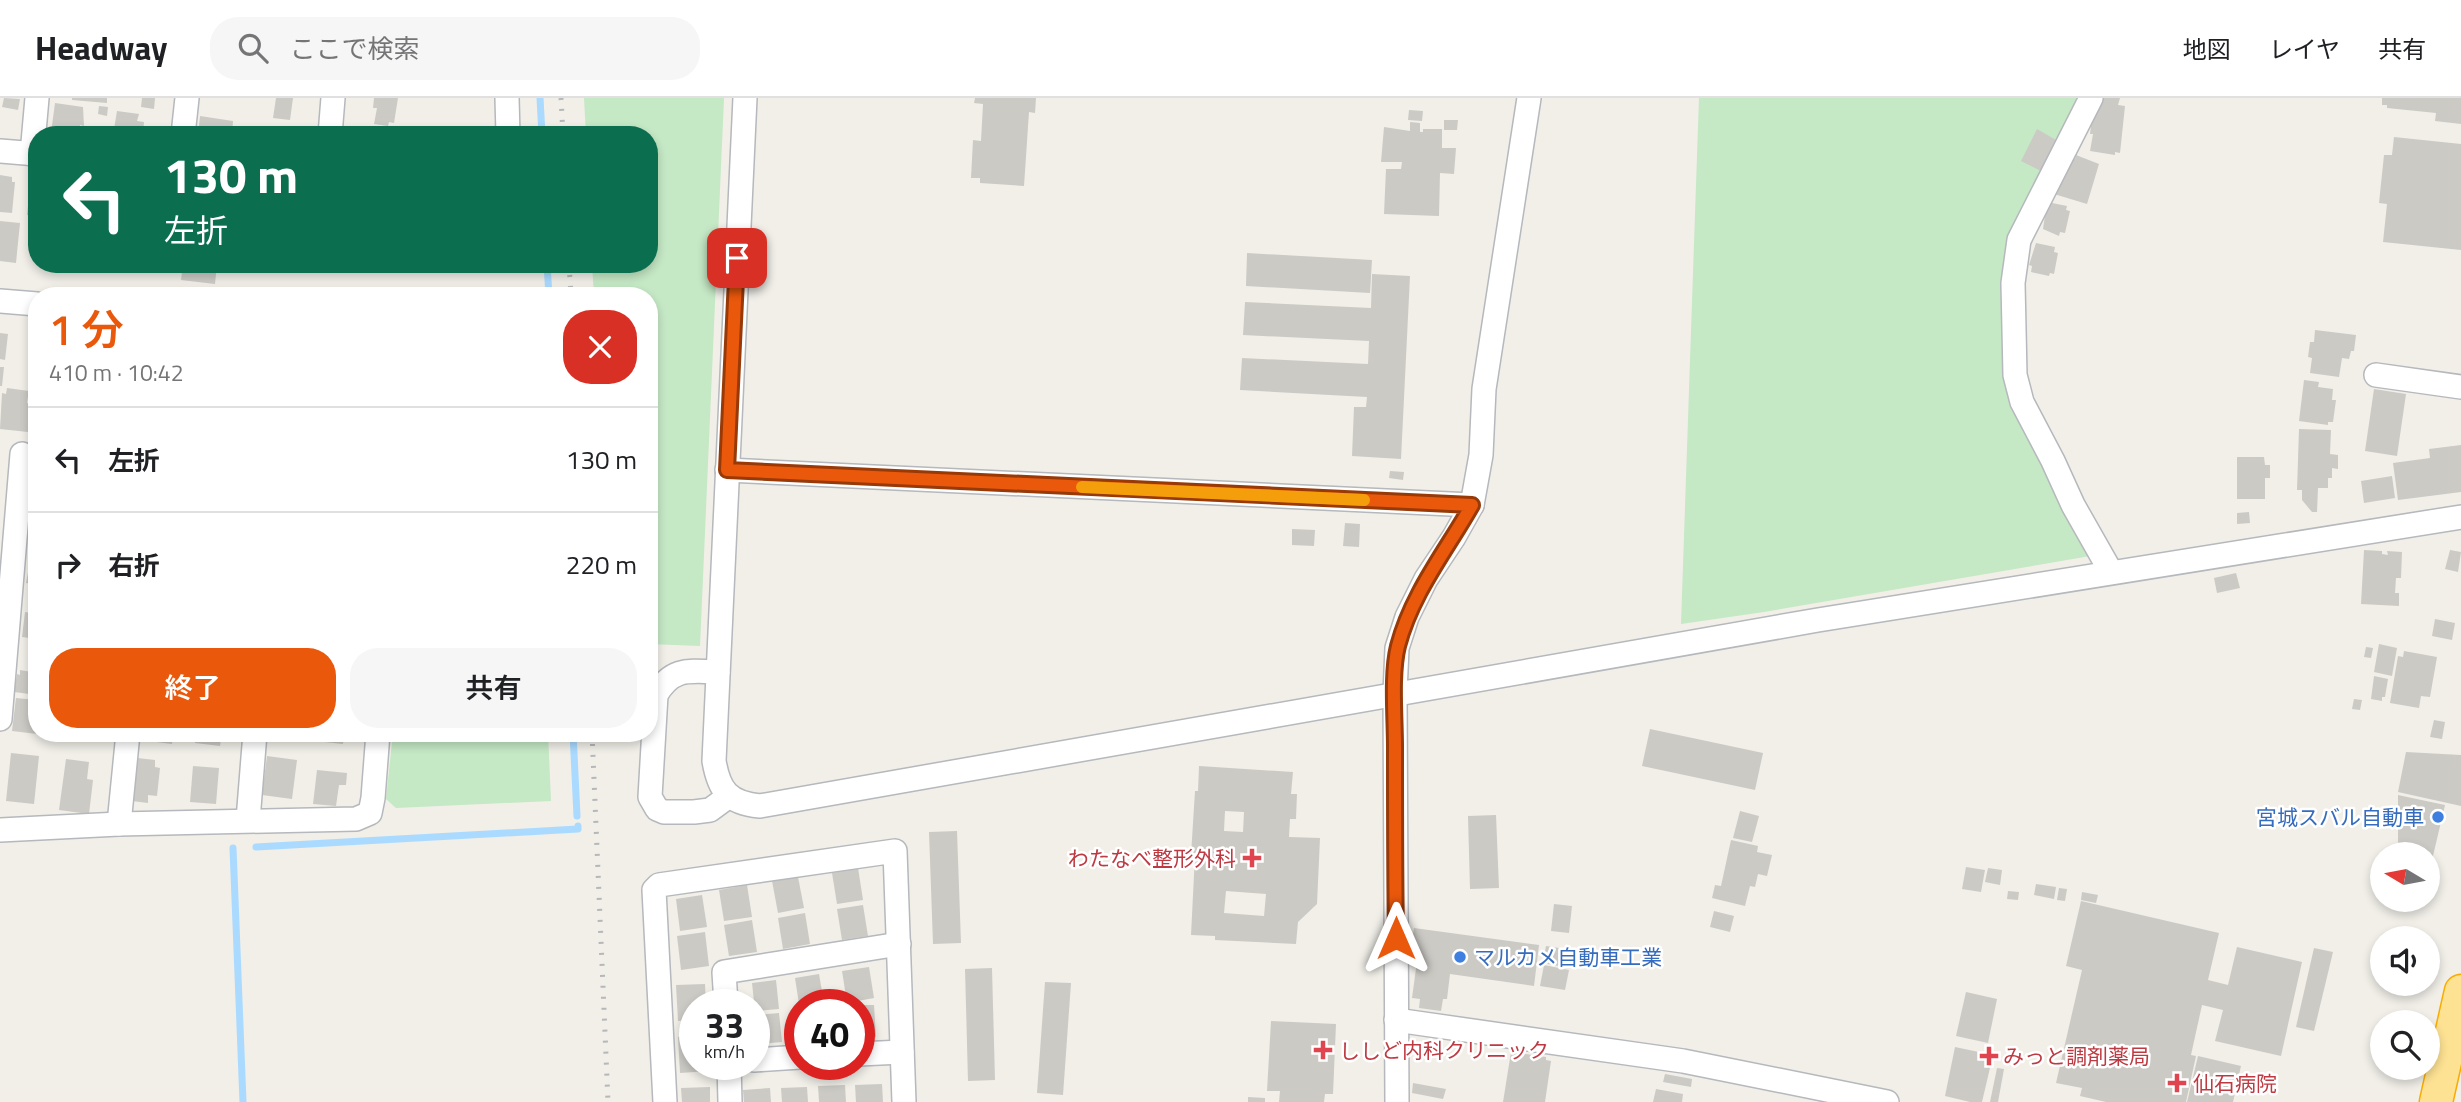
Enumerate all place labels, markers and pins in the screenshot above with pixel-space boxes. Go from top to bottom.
pin [707,228,767,288]
place label: 宮城スバル自動車 [2256,801,2424,833]
marker: 宮城スバル自動車 [2430,809,2446,825]
place label: わたなべ整形外科 [1068,842,1236,874]
marker: わたなべ整形外科 [1242,848,1262,868]
place label: マルカメ自動車工業 [1474,941,1662,973]
marker: マルカメ自動車工業 [1452,949,1468,965]
place label: ししど内科クリニック [1339,1034,1549,1066]
marker: ししど内科クリニック [1313,1040,1333,1060]
place label: みっと調剤薬局 [2003,1040,2150,1072]
marker: みっと調剤薬局 [1981,1048,1997,1064]
place label: 仙石病院 [2193,1067,2277,1099]
marker: 仙石病院 [2167,1073,2187,1093]

